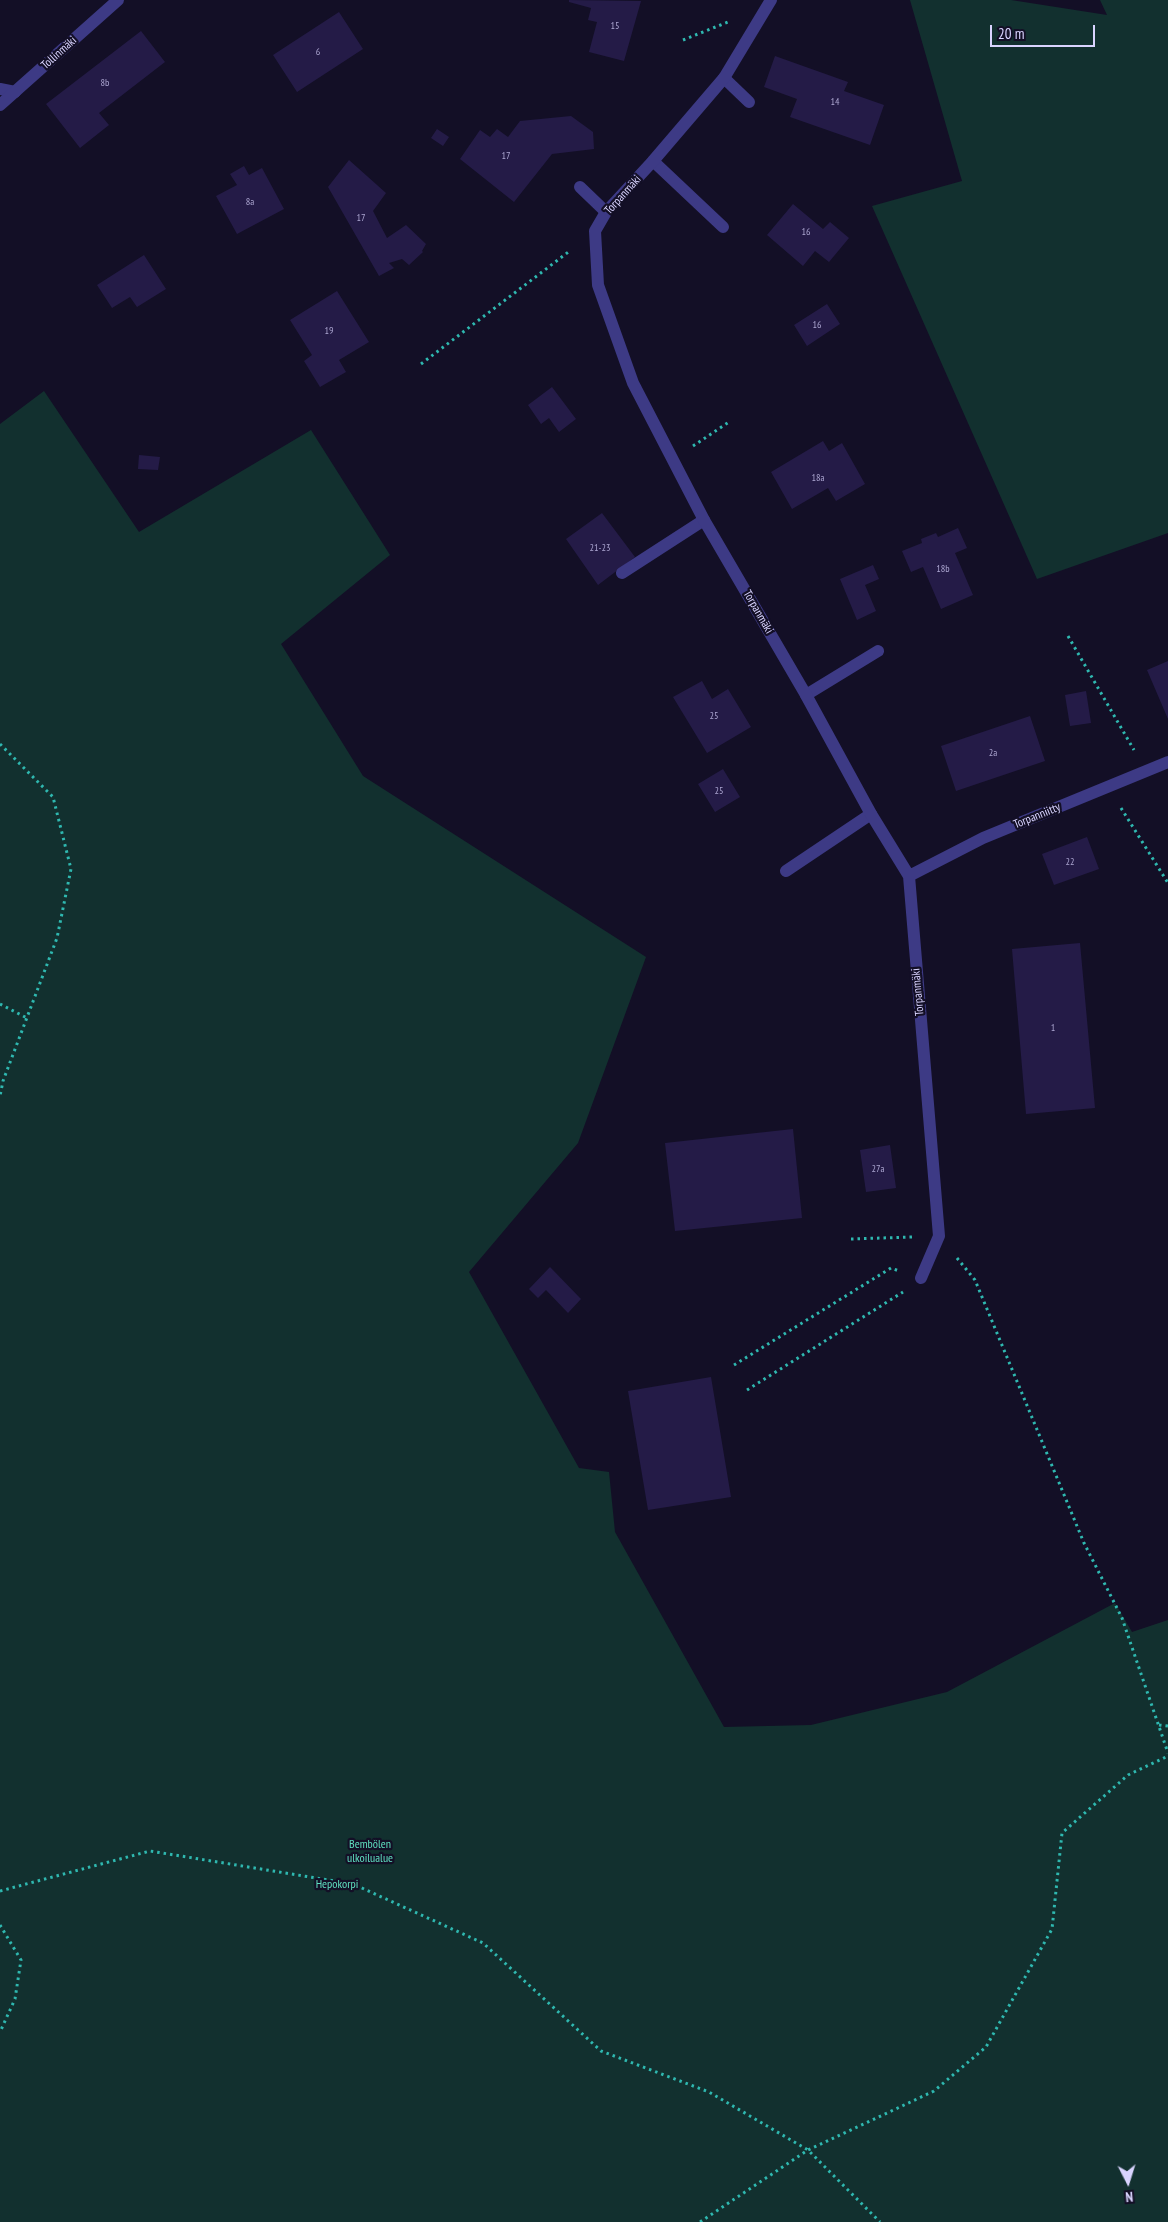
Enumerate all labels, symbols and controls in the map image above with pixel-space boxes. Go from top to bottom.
scale bar [993,15,1098,47]
house number: 15 [611,20,619,32]
text: 20 m [998,24,1024,43]
street label: Tollinmäki [38,33,80,73]
house number: 6 [316,46,320,58]
house number: 8b [101,77,109,89]
house number: 14 [831,96,839,108]
house number: 17 [502,150,510,162]
street label: Torpanmäki [602,172,644,218]
house number: 8a [246,196,254,208]
house number: 17 [357,212,365,224]
house number: 16 [802,226,810,238]
house number: 16 [813,319,821,331]
house number: 19 [325,325,333,337]
house number: 18a [812,472,824,484]
house number: 21-23 [590,542,610,554]
house number: 18b [936,563,950,575]
street label: Torpanmäki [740,588,776,636]
house number: 25 [710,710,718,722]
house number: 2a [989,747,997,759]
house number: 25 [715,785,723,797]
street label: Torpanniitty [1011,800,1063,832]
house number: 22 [1066,856,1074,868]
street label: Torpanmäki [909,968,927,1016]
house number: 1 [1051,1022,1055,1034]
house number: 27a [872,1163,884,1175]
park label: Bembölen ulkoilualue [347,1838,393,1866]
park label: Hepokorpi [316,1878,358,1892]
north arrow [1103,2157,1153,2207]
text: N [1125,2188,1134,2206]

